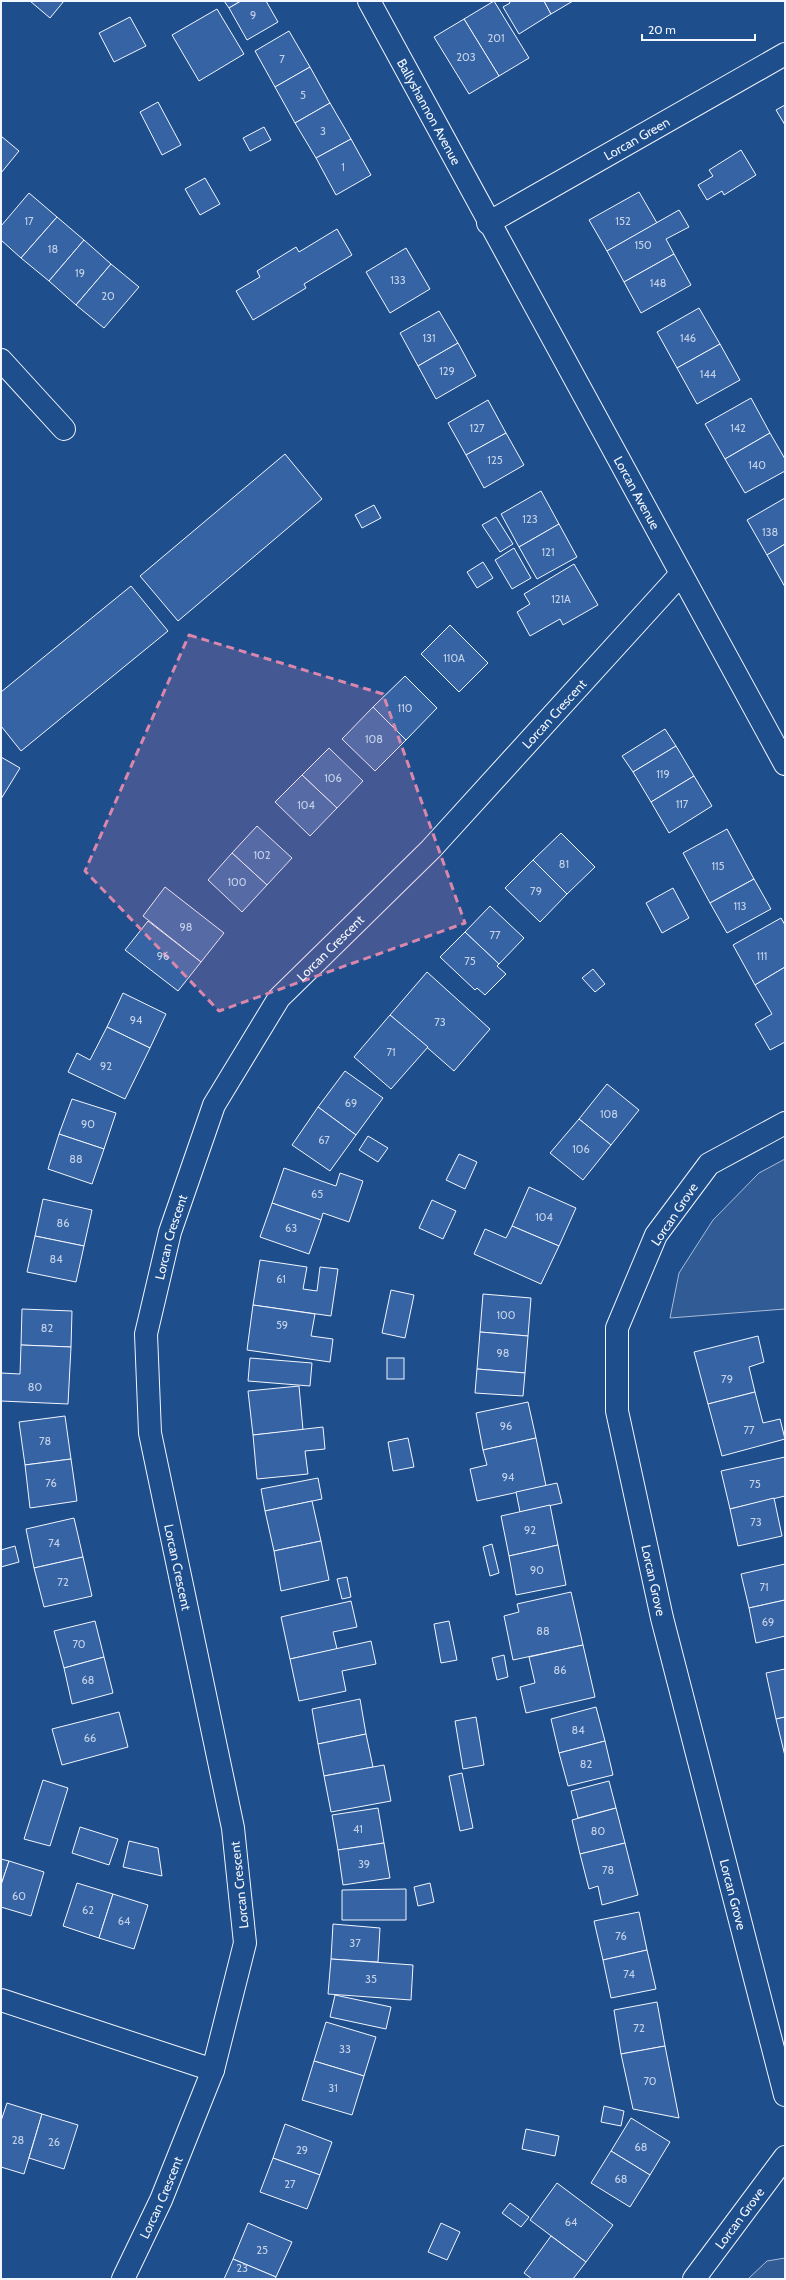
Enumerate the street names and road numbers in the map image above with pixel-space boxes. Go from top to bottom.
street label: Ballyshannon Avenue [394,56,465,168]
street label: Lorcan Green [601,113,672,163]
street label: Lorcan Avenue [611,453,664,532]
street label: Lorcan Crescent [518,675,590,752]
street label: Lorcan Crescent [293,911,368,984]
street label: Lorcan Grove [647,1179,701,1248]
street label: Lorcan Crescent [151,1192,191,1281]
street label: Lorcan Crescent [161,1522,195,1612]
street label: Lorcan Grove [638,1543,669,1618]
street label: Lorcan Crescent [226,1840,252,1929]
street label: Lorcan Grove [716,1857,750,1932]
street label: Lorcan Crescent [136,2154,186,2241]
street label: Lorcan Grove [711,2184,768,2252]

